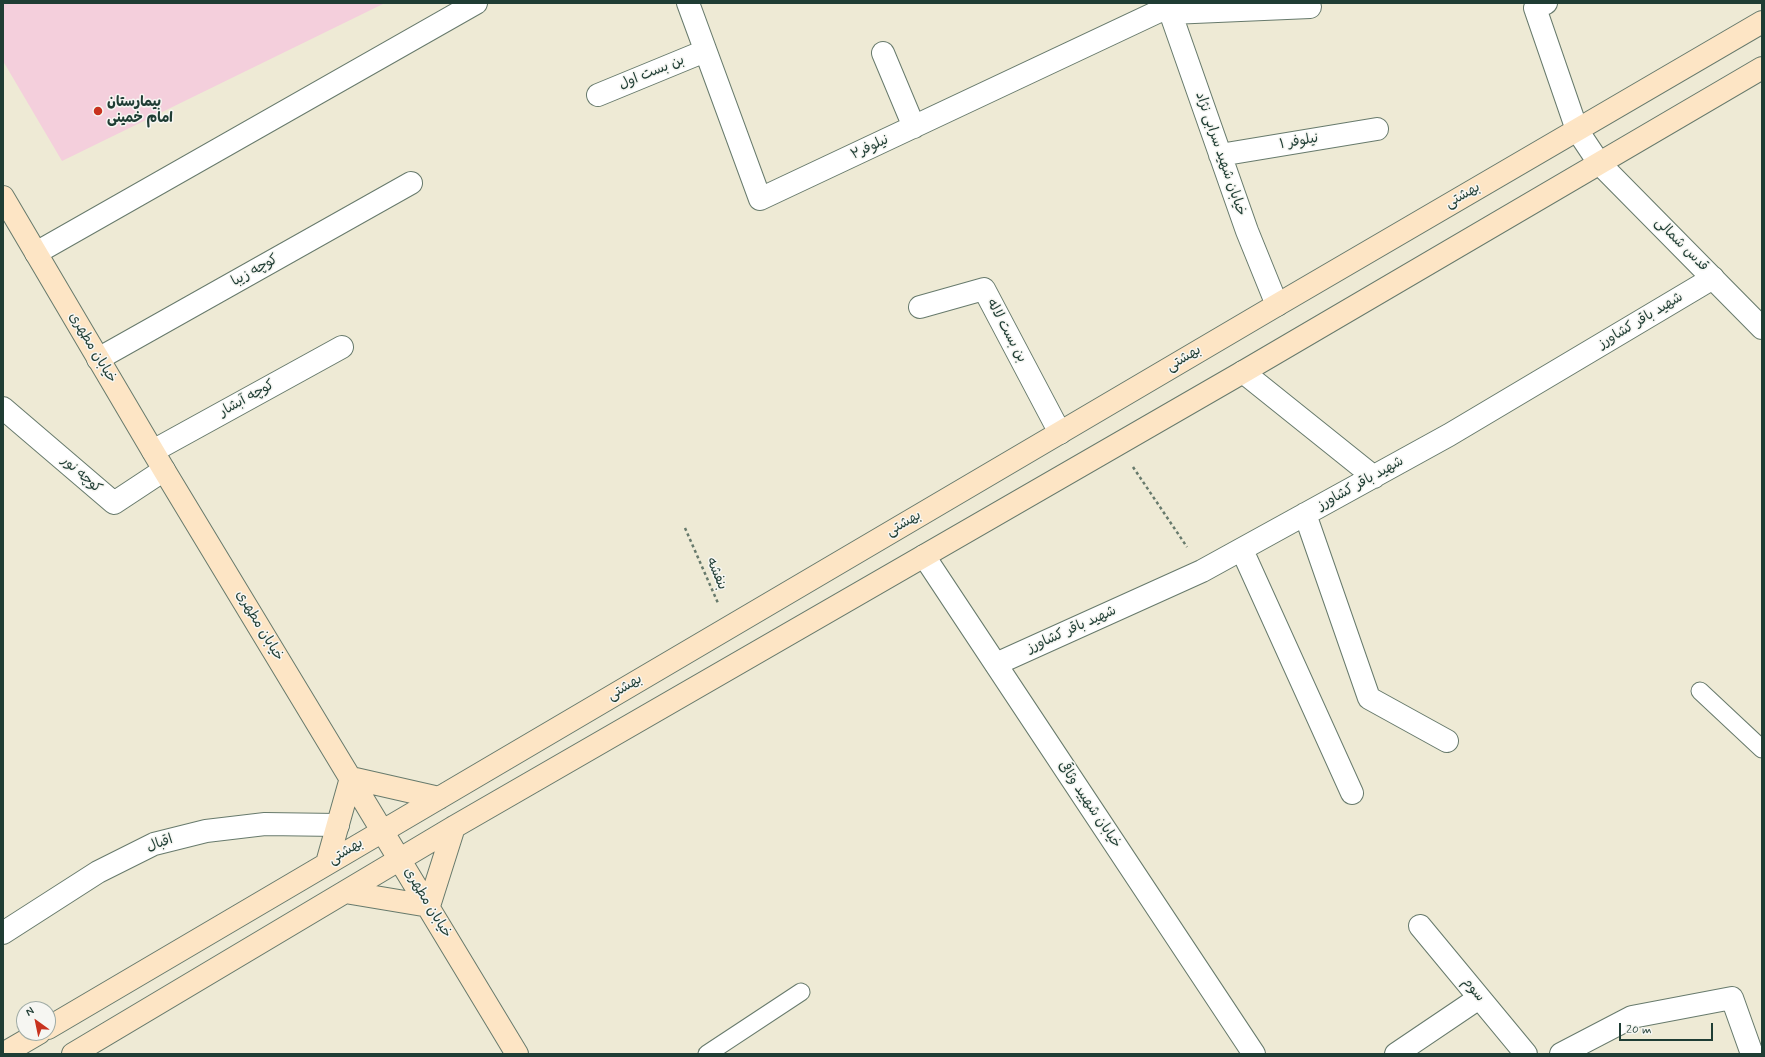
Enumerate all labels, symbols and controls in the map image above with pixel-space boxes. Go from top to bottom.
street label: بن بست اول [617,52,687,94]
street label: خیابان شهید سرابی نژاد [1191,90,1249,218]
place label: بیمارستان امام خمینی [107,95,173,128]
marker: بیمارستان امام خمینی [92,105,104,117]
street label: نیلوفر ۱ [1278,130,1320,154]
street label: نیلوفر۲ [848,132,892,164]
street label: بهشتی [1443,179,1483,213]
street label: قدس شمالی [1651,215,1711,275]
street label: کوچه زیبا [229,251,281,291]
street label: شهید باقر کشاورز [1596,289,1686,353]
street label: بن بست لاله [982,296,1030,366]
street label: خیابان مطهری [64,310,120,386]
street label: بهشتی [1164,342,1204,376]
street label: کوچه آبشار [216,377,278,421]
street label: کوچه نور [57,453,105,497]
street label: شهید باقر کشاورز [1315,453,1407,515]
street label: بهشتی [884,507,924,541]
street label: بنفشه [702,555,730,593]
street label: خیابان مطهری [231,588,287,664]
street label: شهید باقر کشاورز [1025,603,1119,657]
street label: بهشتی [605,671,645,705]
street label: خیابان شهیید وثاقی [1054,758,1124,852]
street label: اقبال [145,832,175,856]
street label: بهشتی [326,835,366,869]
street label: خیابان مطهری [399,865,455,941]
street label: سوم [1458,974,1488,1006]
north arrow [16,1001,56,1041]
text: N [23,1004,37,1020]
scale bar [1621,1015,1715,1041]
text: 20 m [1626,1022,1652,1038]

